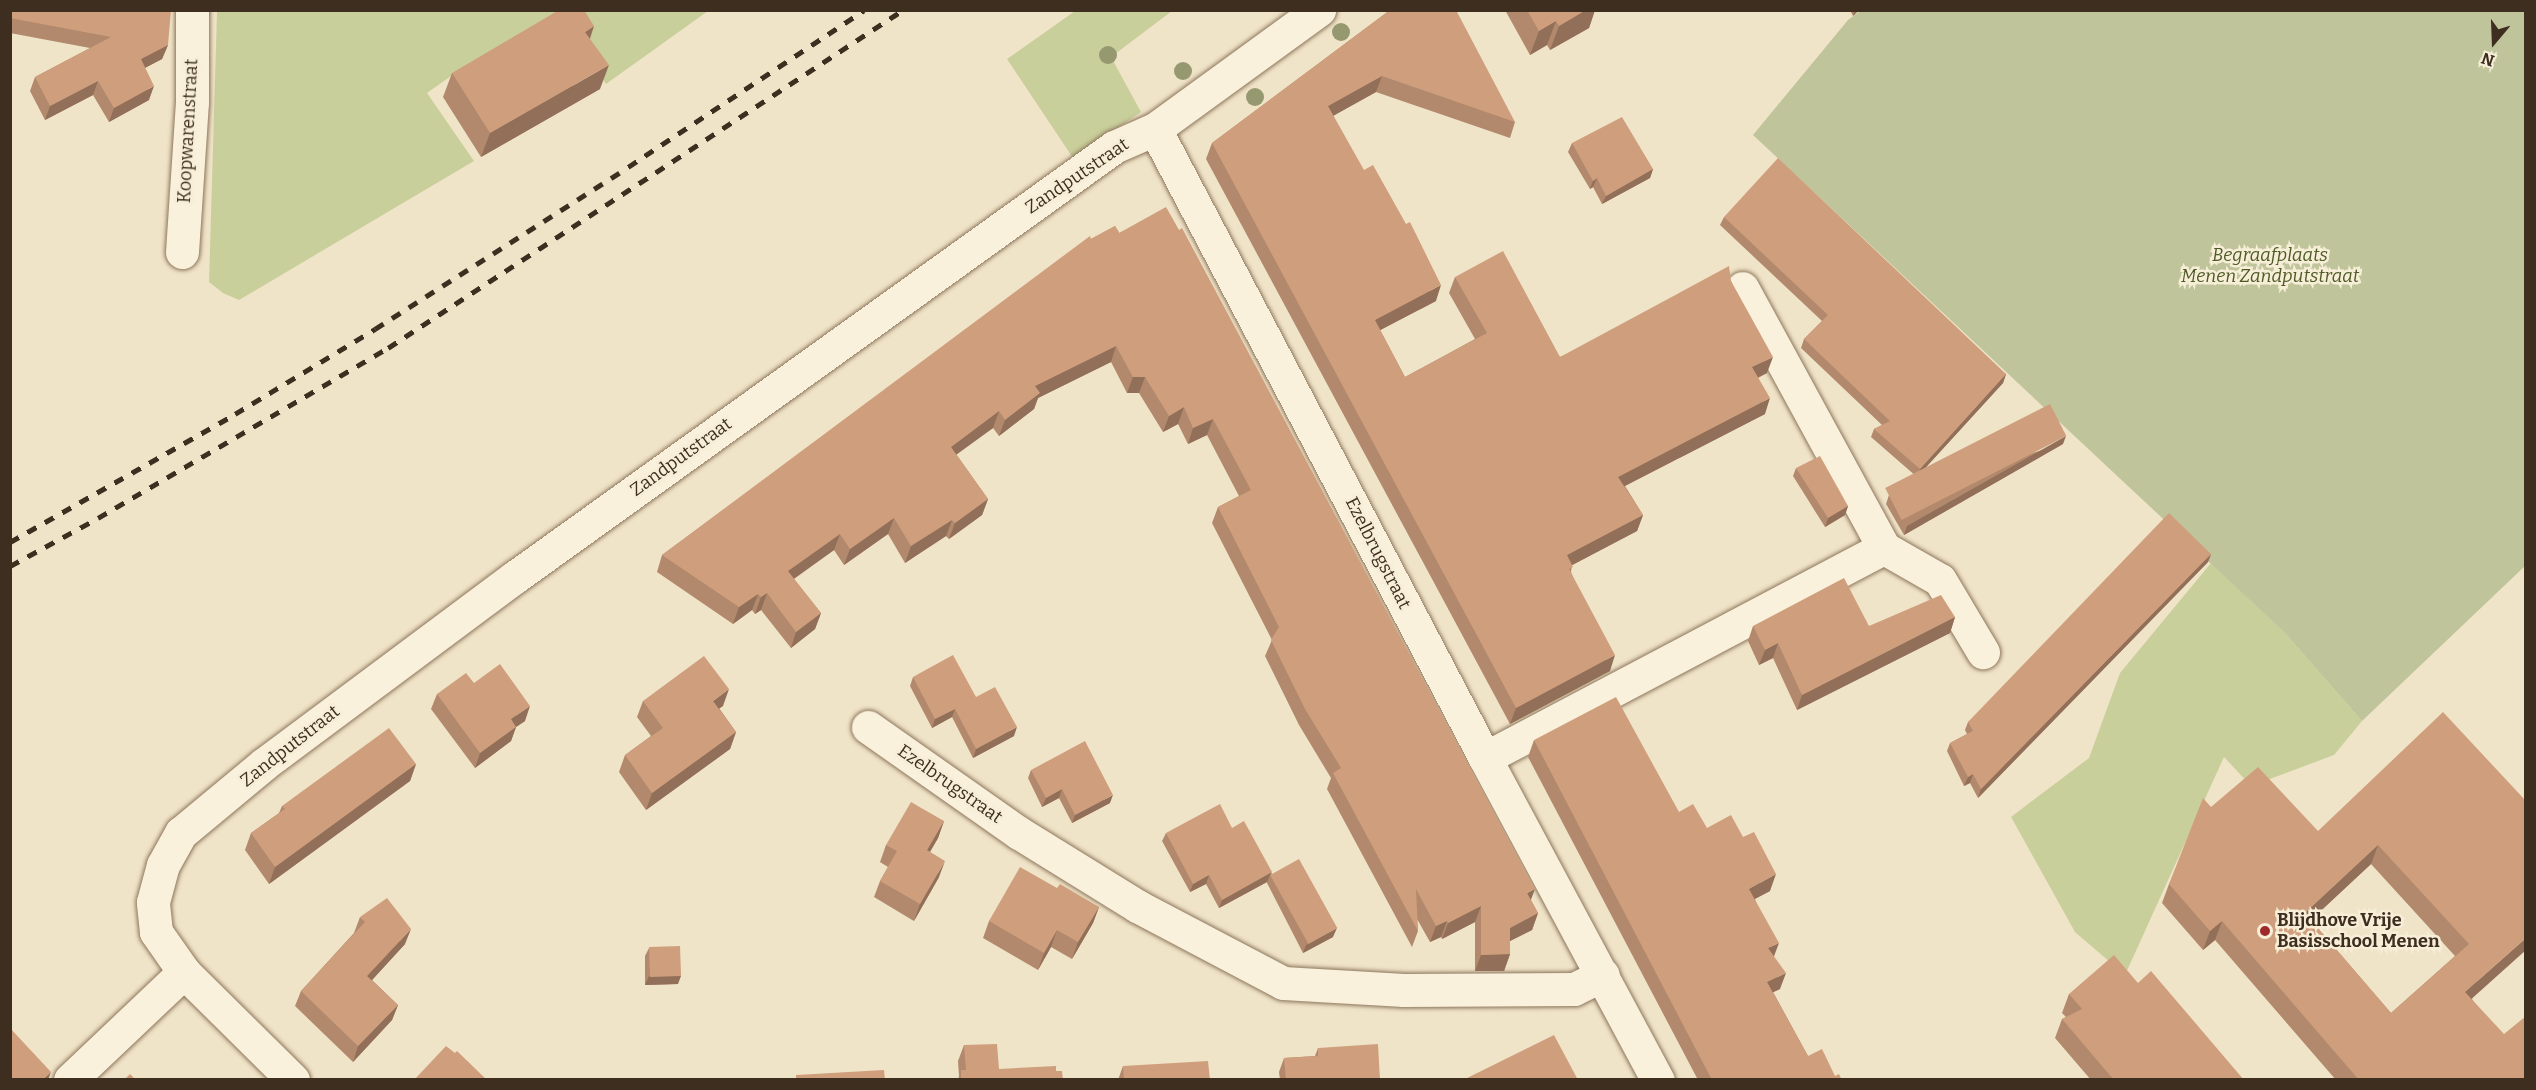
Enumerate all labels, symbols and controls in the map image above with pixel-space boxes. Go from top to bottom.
north arrow [2464,12,2524,72]
text: N [2479,49,2497,70]
street label: Koopwarenstraat [173,58,203,204]
street label: Zandputstraat [1021,134,1133,218]
park label: Begraafplaats Menen Zandputstraat [2181,245,2359,288]
street label: Zandputstraat [626,413,736,501]
street label: Ezelbrugstraat [1341,493,1415,613]
street label: Zandputstraat [236,701,344,791]
street label: Ezelbrugstraat [894,740,1006,828]
place label: Blijdhove Vrije Basisschool Menen [2277,910,2440,952]
marker: Blijdhove Vrije Basisschool Menen [2258,924,2272,938]

